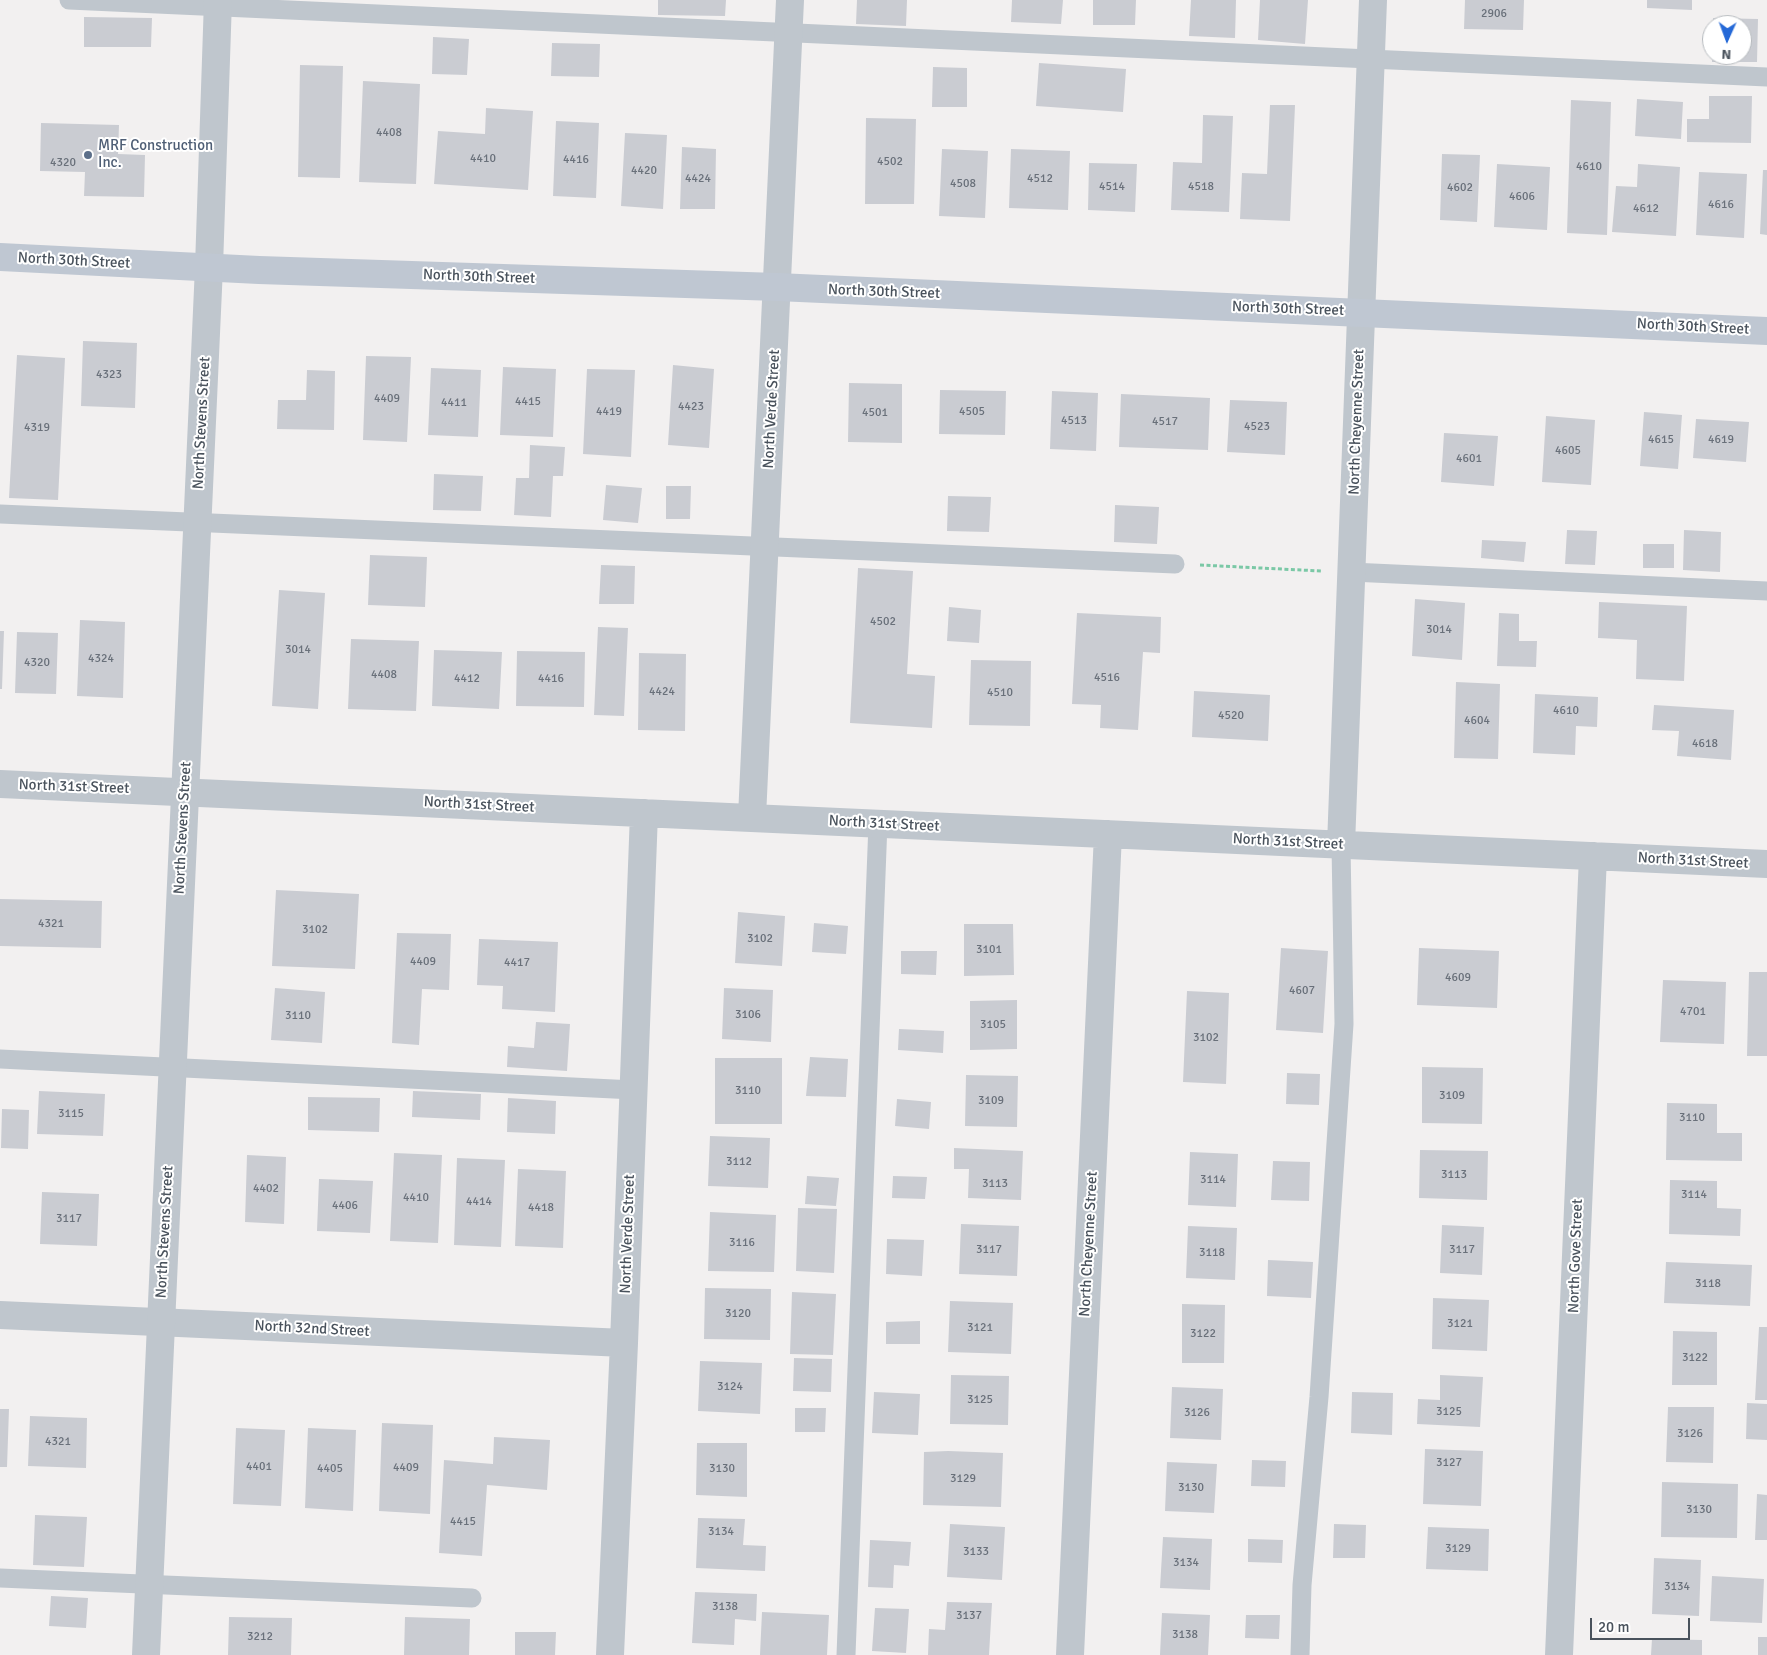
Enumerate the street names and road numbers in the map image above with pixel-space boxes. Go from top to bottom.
street label: North 30th Street [17,249,131,273]
street label: North 30th Street [422,266,536,288]
street label: North 30th Street [827,281,941,303]
street label: North 30th Street [1231,298,1345,320]
street label: North 30th Street [1636,315,1750,339]
street label: North Verde Street [760,349,784,469]
street label: North Cheyenne Street [1345,349,1369,495]
street label: North Stevens Street [190,356,214,490]
street label: North Stevens Street [171,761,195,895]
street label: North 31st Street [18,776,130,798]
street label: North 31st Street [423,793,535,817]
street label: North 31st Street [828,812,940,836]
street label: North 31st Street [1232,830,1344,854]
street label: North 31st Street [1637,849,1749,873]
street label: North Stevens Street [153,1165,177,1299]
street label: North Cheyenne Street [1076,1171,1102,1317]
street label: North Verde Street [617,1174,639,1294]
street label: North Gove Street [1565,1199,1587,1313]
street label: North 32nd Street [254,1317,370,1341]

